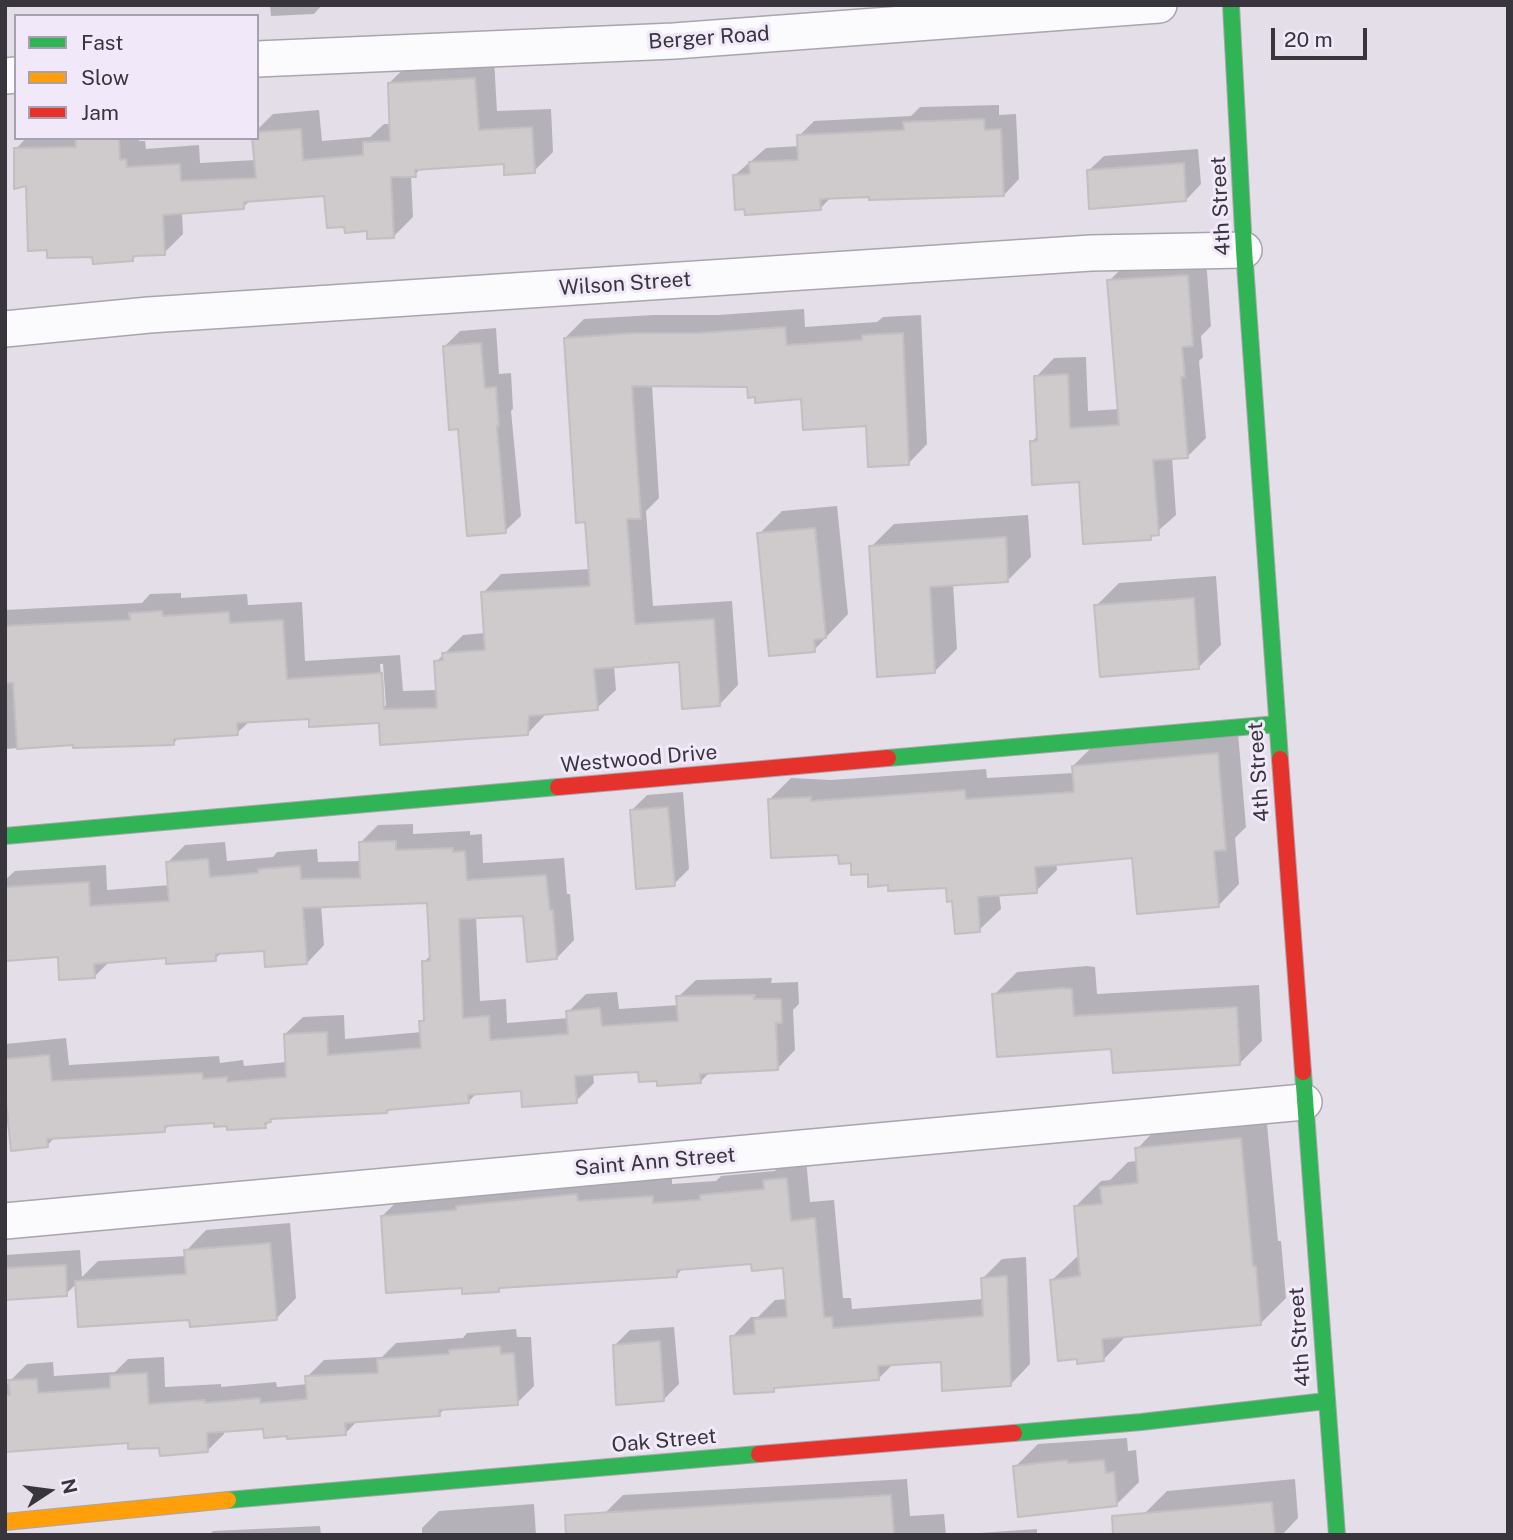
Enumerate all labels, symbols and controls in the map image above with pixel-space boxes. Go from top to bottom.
legend [14,14,259,140]
scale bar [1275,14,1371,58]
street label: Berger Road [647,21,771,55]
text: 20 m [1284,27,1333,52]
text: Fast [81,30,123,55]
text: Slow [81,65,129,90]
text: Jam [81,100,119,125]
street label: 4th Street [1206,155,1236,257]
street label: Wilson Street [558,267,692,301]
street label: 4th Street [1243,721,1275,823]
street label: Westwood Drive [560,740,718,778]
street label: Saint Ann Street [573,1142,737,1182]
street label: 4th Street [1284,1286,1316,1388]
street label: Oak Street [611,1424,717,1458]
north arrow [14,1456,84,1526]
text: N [57,1477,82,1496]

